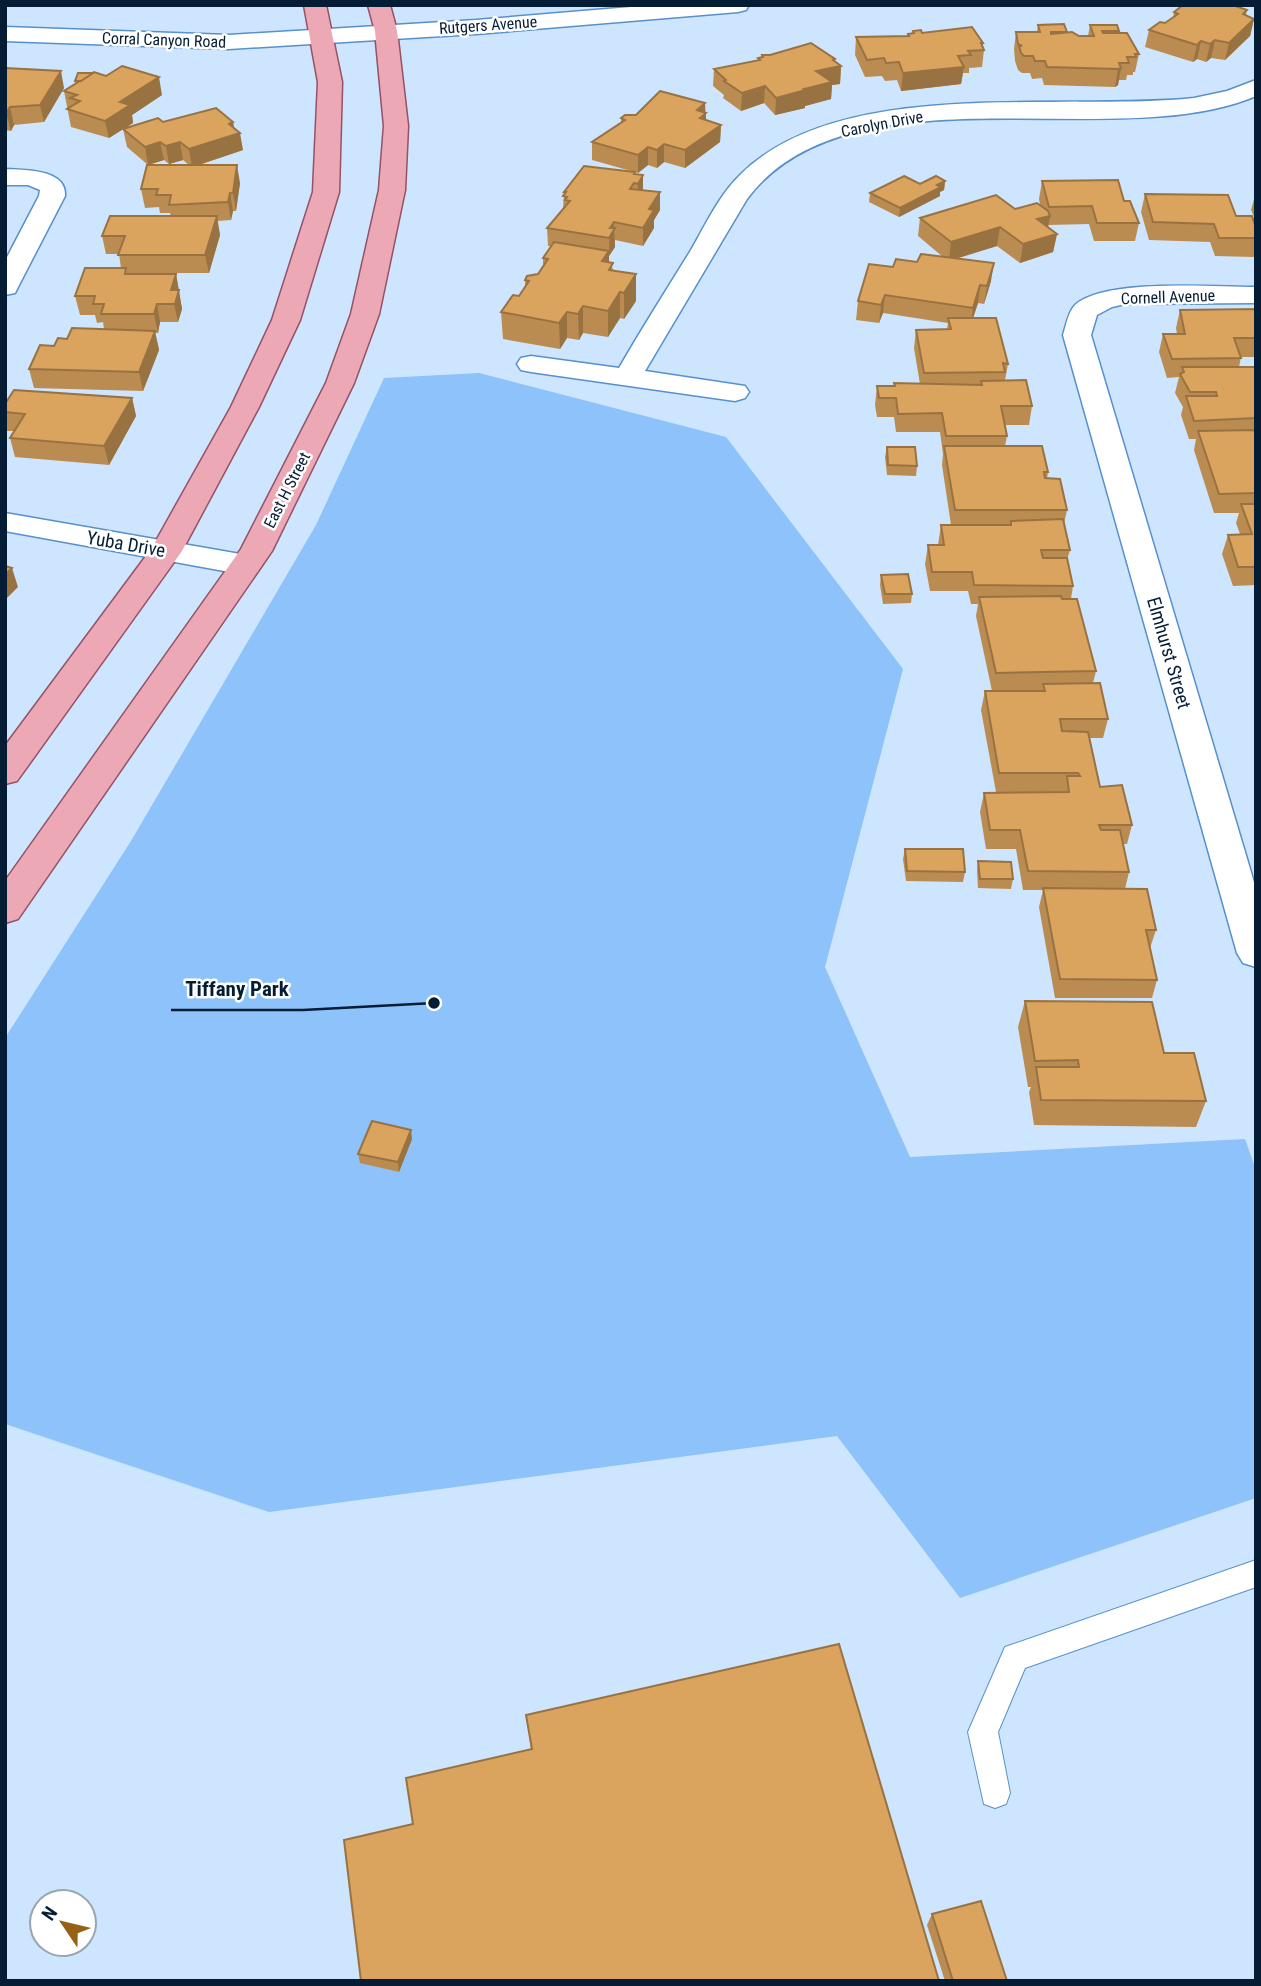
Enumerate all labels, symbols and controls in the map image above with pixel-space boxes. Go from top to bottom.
street label: Rutgers Avenue [438,12,538,38]
street label: Corral Canyon Road [102,28,226,52]
street label: Carolyn Drive [839,107,925,141]
street label: Cornell Avenue [1121,286,1215,308]
street label: East H Street [260,449,314,531]
street label: Yuba Drive [85,526,167,562]
street label: Elmhurst Street [1142,594,1196,712]
callout: Tiffany Park [171,968,303,1010]
text: Tiffany Park [185,977,290,1001]
north arrow [28,1888,98,1958]
text: N [37,1902,62,1925]

